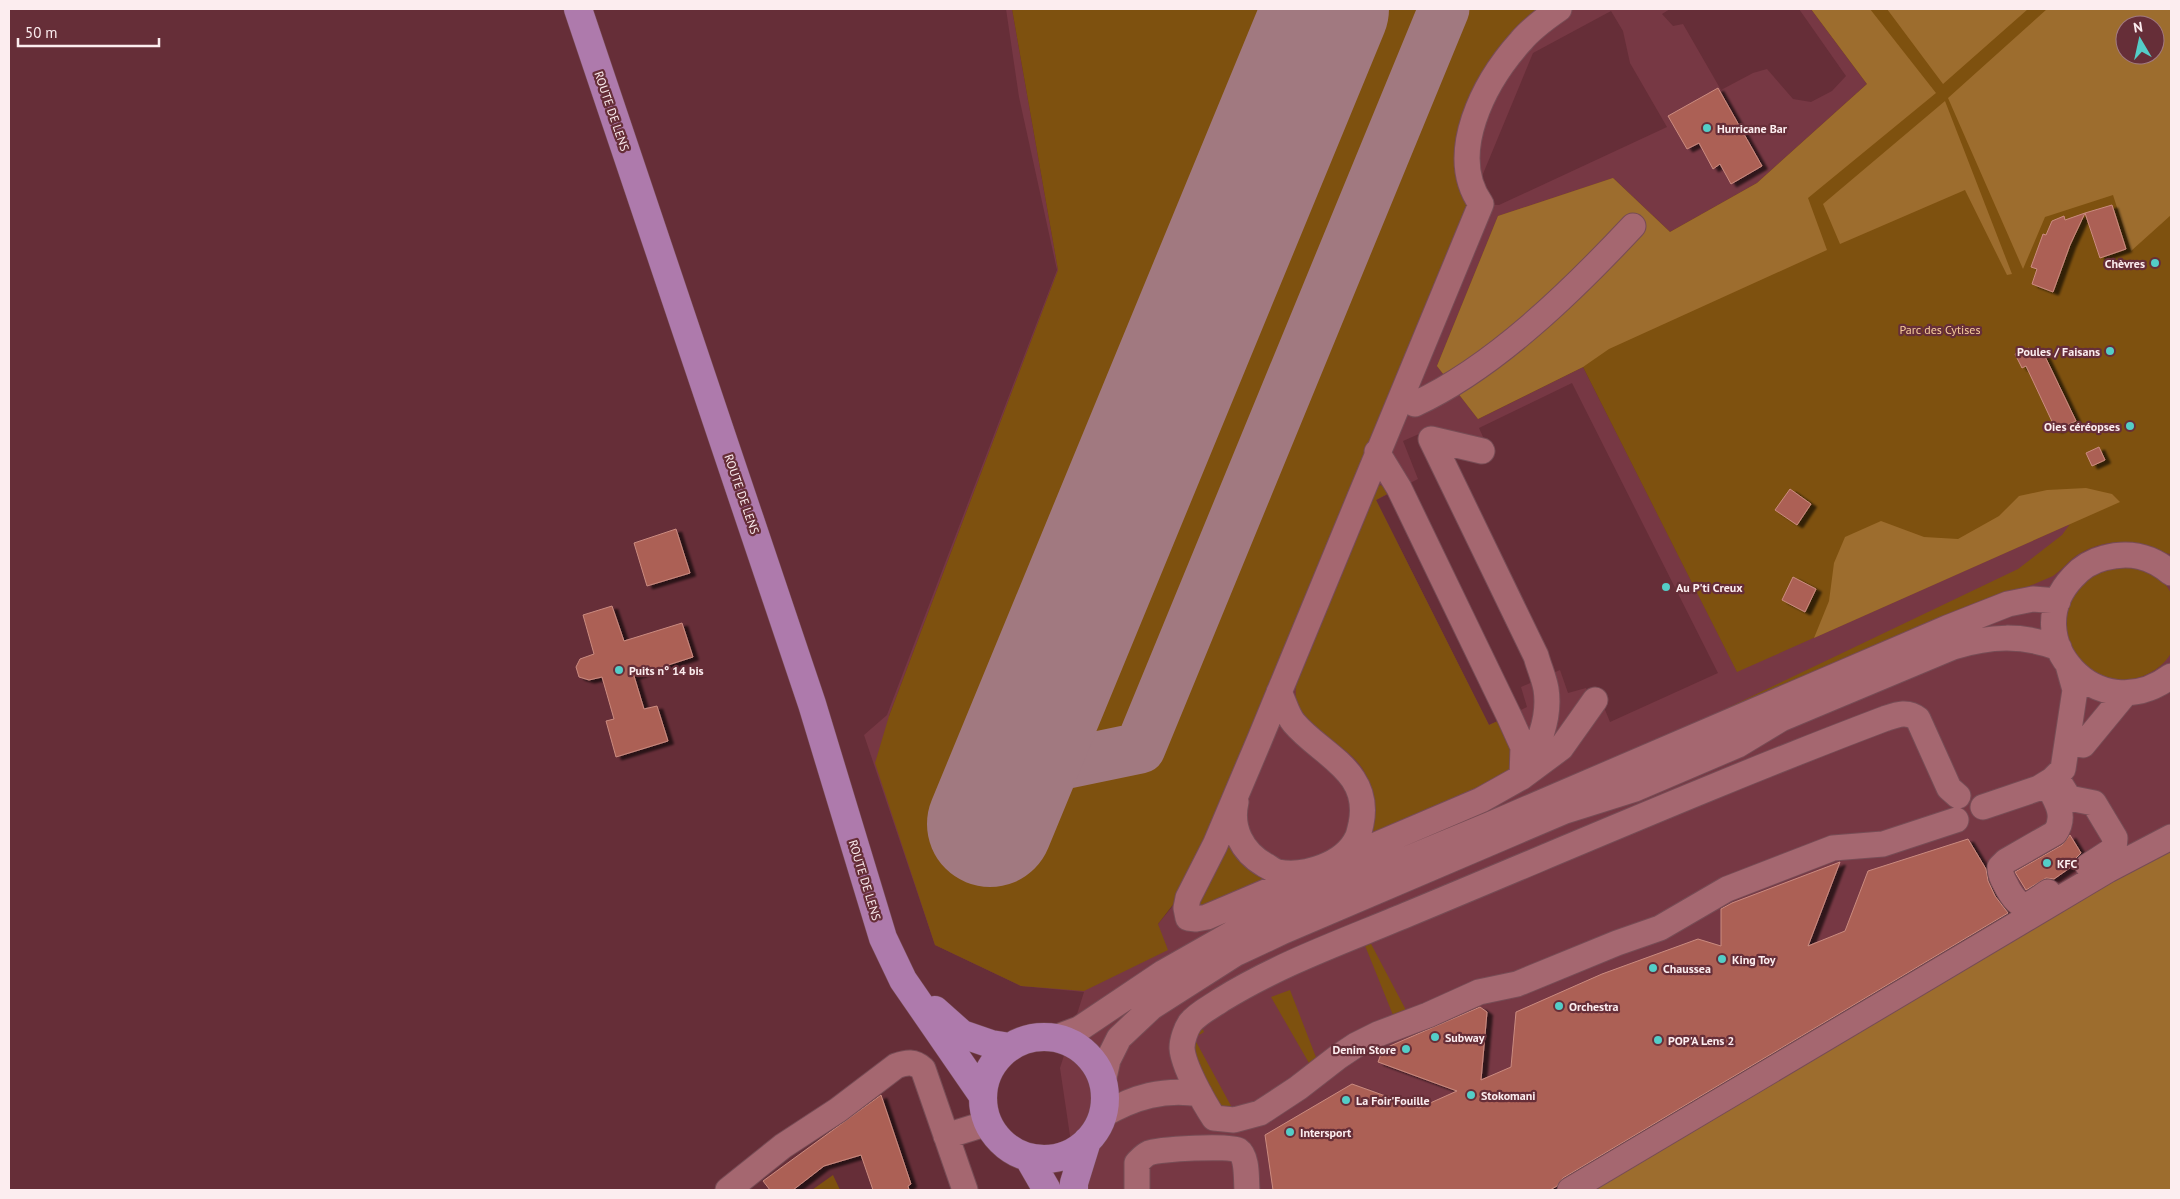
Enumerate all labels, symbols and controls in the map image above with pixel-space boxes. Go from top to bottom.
scale bar [18,15,159,47]
north arrow [2115,15,2165,65]
text: N [2132,18,2144,37]
text: 50 m [25,23,58,42]
street label: ROUTE DE LENS [591,69,633,153]
place label: Hurricane Bar [1717,121,1788,136]
marker: Hurricane Bar [1701,122,1713,134]
place label: Chèvres [2105,256,2145,271]
marker: Chèvres [2149,257,2161,269]
park label: Parc des Cytises [1900,322,1980,337]
place label: Poules / Faisans [2017,344,2100,359]
marker: Poules / Faisans [2104,345,2116,357]
place label: Oies céréopses [2044,419,2120,434]
marker: Oies céréopses [2124,420,2136,432]
street label: ROUTE DE LENS [721,452,763,536]
place label: Au P'ti Creux [1676,580,1743,595]
marker: Au P'ti Creux [1660,581,1672,593]
place label: Puits n° 14 bis [629,663,704,678]
marker: Puits n° 14 bis [613,664,625,676]
street label: ROUTE DE LENS [846,838,884,922]
place label: KFC [2057,856,2078,871]
marker: KFC [2041,857,2053,869]
place label: King Toy [1732,952,1776,967]
marker: King Toy [1716,953,1728,965]
place label: Chaussea [1663,961,1711,976]
marker: Chaussea [1647,962,1659,974]
place label: Orchestra [1569,999,1619,1014]
marker: Orchestra [1553,1000,1565,1012]
place label: Subway [1445,1030,1485,1045]
marker: Subway [1429,1031,1441,1043]
place label: POP'A Lens 2 [1668,1033,1734,1048]
marker: POP'A Lens 2 [1652,1034,1664,1046]
place label: Denim Store [1332,1042,1396,1057]
marker: Denim Store [1400,1043,1412,1055]
place label: Stokomani [1481,1088,1536,1103]
marker: Stokomani [1465,1089,1477,1101]
place label: La Foir'Fouille [1356,1093,1430,1108]
marker: La Foir'Fouille [1340,1094,1352,1106]
place label: Intersport [1300,1125,1352,1140]
marker: Intersport [1284,1126,1296,1138]

